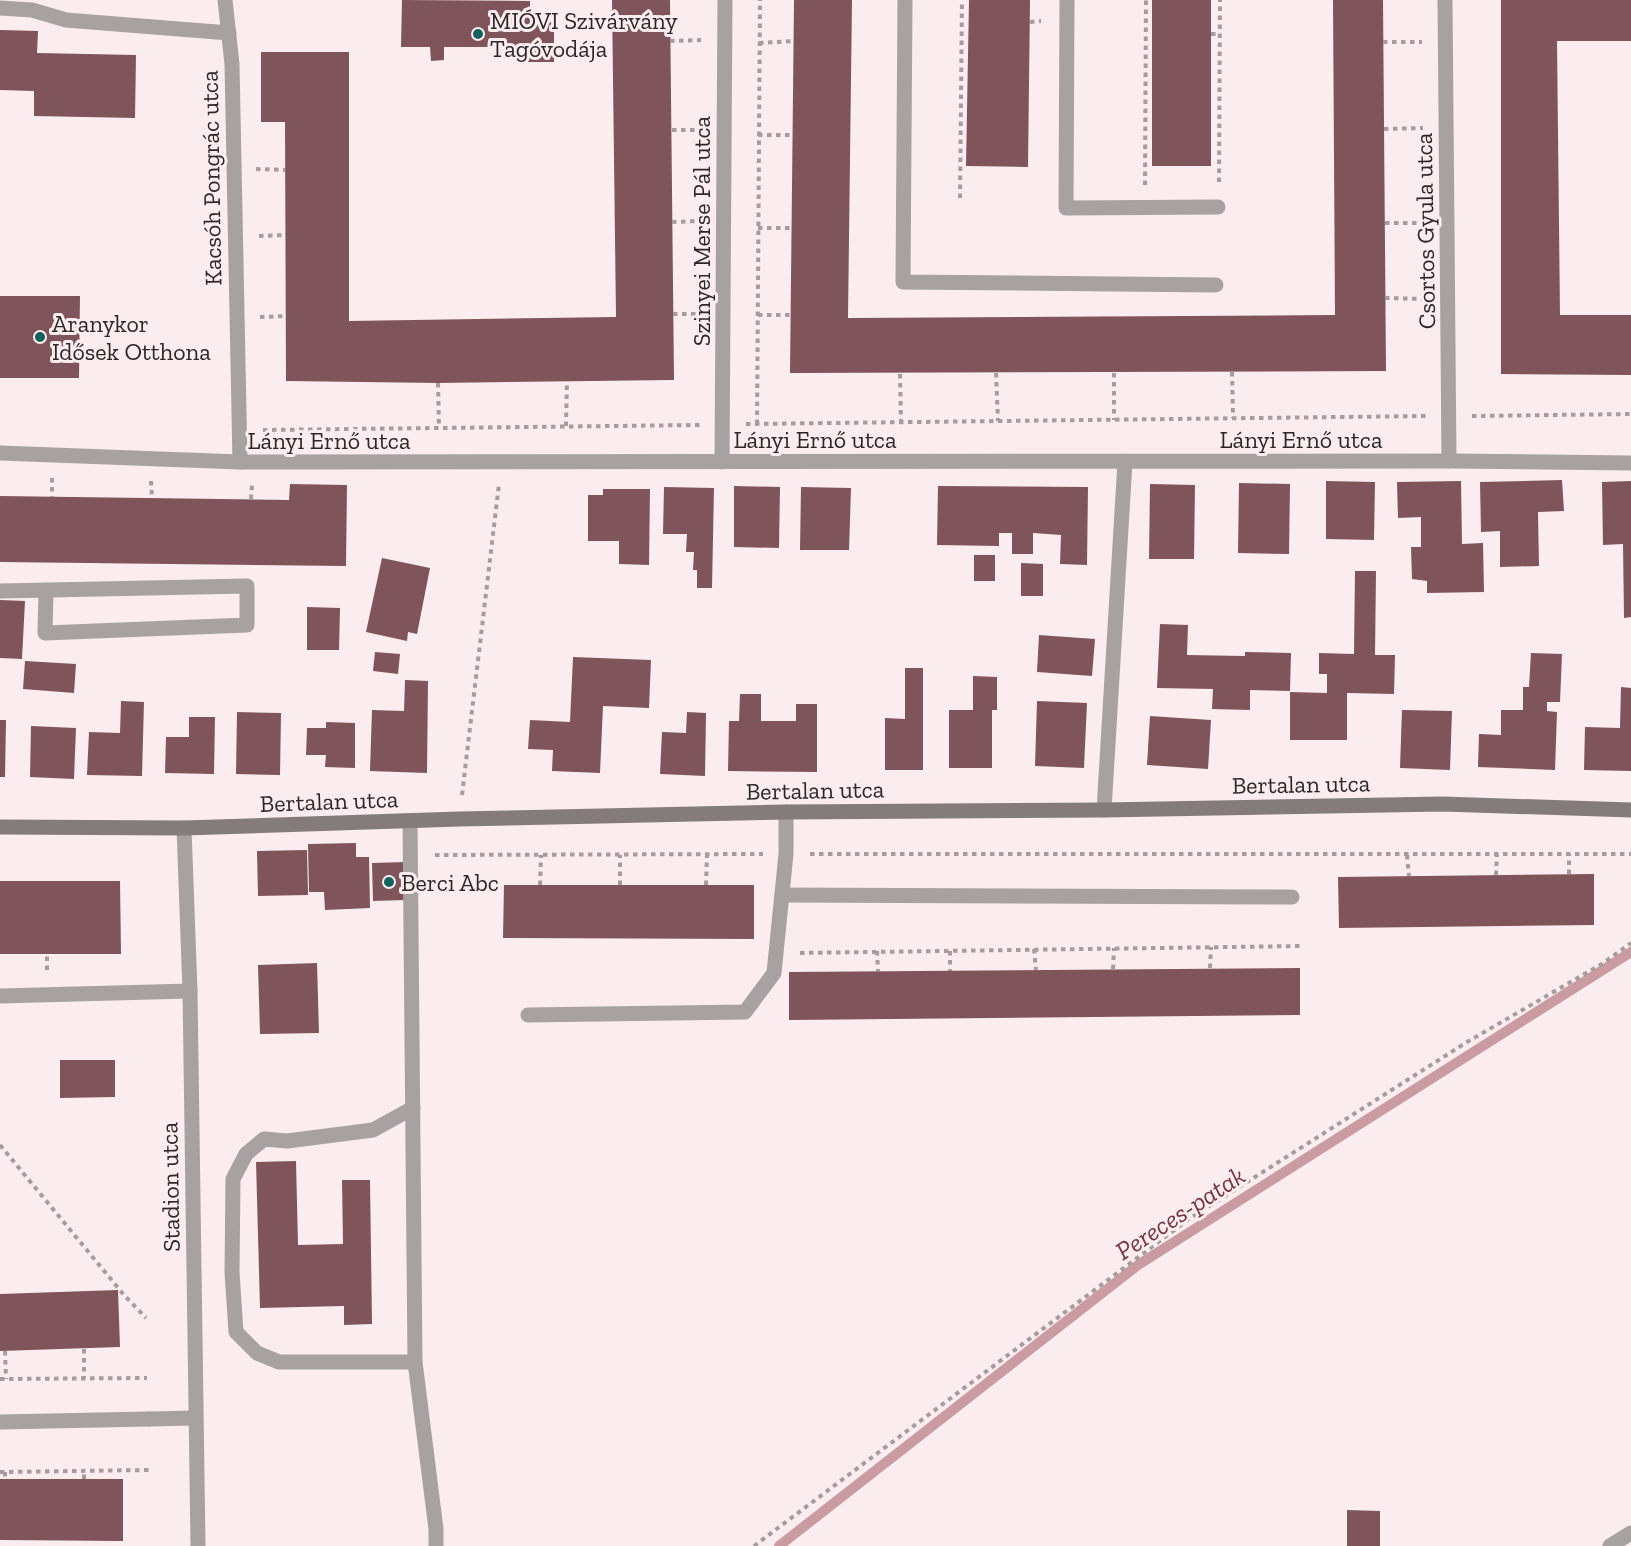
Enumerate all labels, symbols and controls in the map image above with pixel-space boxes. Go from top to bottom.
place label: MIÓVI Szivárvány Tagóvodája [490,6,678,63]
marker: MIÓVI Szivárvány Tagóvodája [471,27,485,41]
street label: Kacsóh Pongrác utca [195,70,227,286]
street label: Szinyei Merse Pál utca [687,115,716,346]
street label: Csortos Gyula utca [1409,132,1441,329]
place label: Aranykor Idősek Otthona [52,309,211,366]
marker: Aranykor Idősek Otthona [33,330,47,344]
street label: Lányi Ernő utca [733,425,897,454]
street label: Lányi Ernő utca [1219,425,1383,454]
street label: Lányi Ernő utca [247,426,411,455]
street label: Bertalan utca [1231,768,1371,800]
street label: Bertalan utca [745,774,885,806]
street label: Bertalan utca [259,784,399,818]
place label: Berci Abc [401,868,499,897]
marker: Berci Abc [382,875,396,889]
street label: Stadion utca [154,1121,186,1252]
water label: Pereces-patak [1109,1159,1251,1267]

